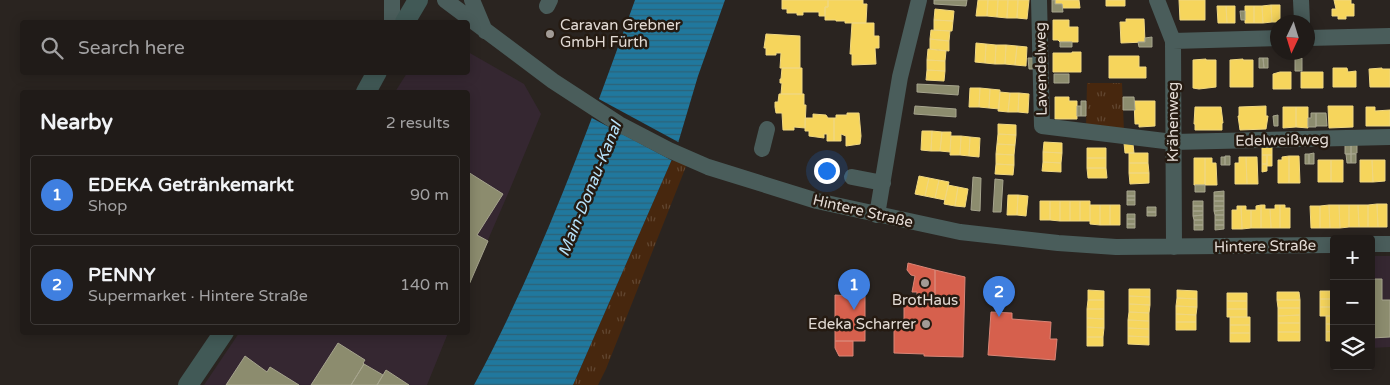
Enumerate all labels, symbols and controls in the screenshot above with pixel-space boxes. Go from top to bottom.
north arrow [1270,15,1315,60]
place label: Caravan Grebner GmbH Fürth [560,16,681,51]
search box [20,20,470,75]
street label: Lavendelweg [1031,22,1051,116]
marker: Caravan Grebner GmbH Fürth [544,28,556,40]
icon: search [38,34,66,62]
text: Search here [78,37,185,59]
street label: Krähenweg [1164,82,1182,162]
text: Nearby [40,110,113,135]
text: 2 results [386,113,450,133]
water label: Main-Donau-Kanal [554,117,627,259]
street label: Edelweißweg [1235,130,1329,150]
your location [814,158,840,184]
text: EDEKA Getränkemarkt [88,174,294,196]
text: 1 [52,185,62,205]
text: 90 m [410,185,449,205]
street label: Hintere Straße [811,191,915,231]
text: Shop [88,196,127,216]
map controls [1330,235,1375,370]
button: + [1330,235,1375,280]
street label: Hintere Straße [1214,236,1316,256]
text: PENNY [88,264,156,286]
pin: 1 [838,269,870,310]
text: 2 [52,275,62,295]
text: 140 m [400,275,449,295]
pin: 2 [983,276,1015,317]
marker: BrotHaus [919,277,931,289]
button: − [1330,280,1375,325]
text: Supermarket · Hintere Straße [88,286,308,306]
place label: BrotHaus [892,291,958,309]
place label: Edeka Scharrer [808,315,916,333]
marker: Edeka Scharrer [920,318,932,330]
button: layers [1330,325,1375,370]

